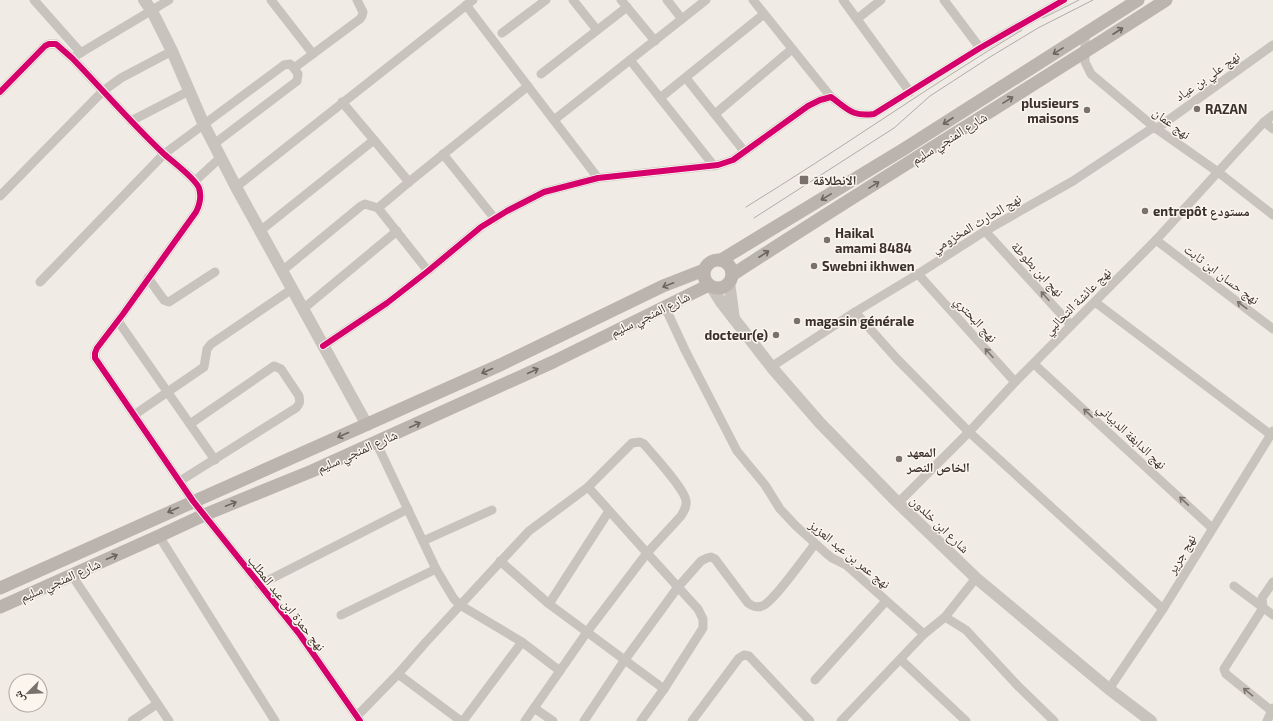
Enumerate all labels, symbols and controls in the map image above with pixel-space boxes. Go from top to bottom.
one-way arrow [1112,27,1123,35]
one-way arrow [1053,47,1064,55]
street label: نهج علي بن عياد [1171,48,1244,107]
place label: plusieurs maisons [1021,95,1079,126]
one-way arrow [1002,96,1014,104]
place label: RAZAN [1205,101,1247,117]
street label: نهج عمان [1149,104,1194,144]
marker: RAZAN [1192,104,1202,114]
marker: plusieurs maisons [1082,105,1092,115]
street label: شارع المنجي سليم [908,108,992,170]
one-way arrow [943,117,954,125]
place label: الانطلاقة [813,172,856,188]
marker: الانطلاقة [798,174,810,186]
one-way arrow [868,180,880,188]
street label: نهج الحارث المخزومي [928,190,1026,259]
one-way arrow [820,193,832,201]
place label: entrepôt مستودع [1153,203,1250,221]
marker: entrepôt مستودع [1140,206,1150,216]
place label: Haikal amami 8484 [835,225,912,256]
marker: Haikal amami 8484 [822,235,832,245]
street label: نهج ابن بطوطة [1007,238,1068,301]
street label: نهج حسان ابن ثابت [1180,241,1263,309]
one-way arrow [758,250,769,258]
place label: Swebni ikhwen [822,258,915,274]
marker: Swebni ikhwen [809,261,819,271]
street label: نهج عائشة التحالبي [1040,264,1116,340]
one-way arrow [662,281,674,289]
street label: شارع المنجي سليم [608,288,694,343]
one-way arrow [1040,291,1050,301]
street label: نهج البحتري [949,293,1001,348]
one-way arrow [1236,301,1247,309]
place label: magasin générale [805,313,914,329]
marker: magasin générale [792,316,802,326]
place label: docteur(e) [704,327,768,343]
marker: docteur(e) [771,330,781,340]
one-way arrow [984,348,993,358]
one-way arrow [482,367,494,375]
one-way arrow [527,367,539,374]
street label: نهج الدابغة الدبياني [1092,400,1170,475]
one-way arrow [1083,409,1093,418]
one-way arrow [408,421,420,428]
street label: شارع المنجي سليم [314,426,401,479]
one-way arrow [338,432,350,440]
place label: المعهد الخاص النصر [906,444,970,476]
marker: المعهد الخاص النصر [894,454,904,464]
street label: شارع ابن خلدون [906,492,973,558]
one-way arrow [1178,497,1189,506]
one-way arrow [225,500,237,507]
one-way arrow [167,507,179,514]
street label: نهج عمر بن عبد العزيز [804,516,894,593]
street label: نهج جرير [1162,531,1201,579]
one-way arrow [106,552,118,560]
street label: نهج حمزة ابن عبد المطلب [243,552,329,655]
street label: شارع المنجي سليم [17,555,104,608]
north arrow [8,673,48,713]
text: ش [10,688,29,705]
one-way arrow [1243,688,1254,697]

